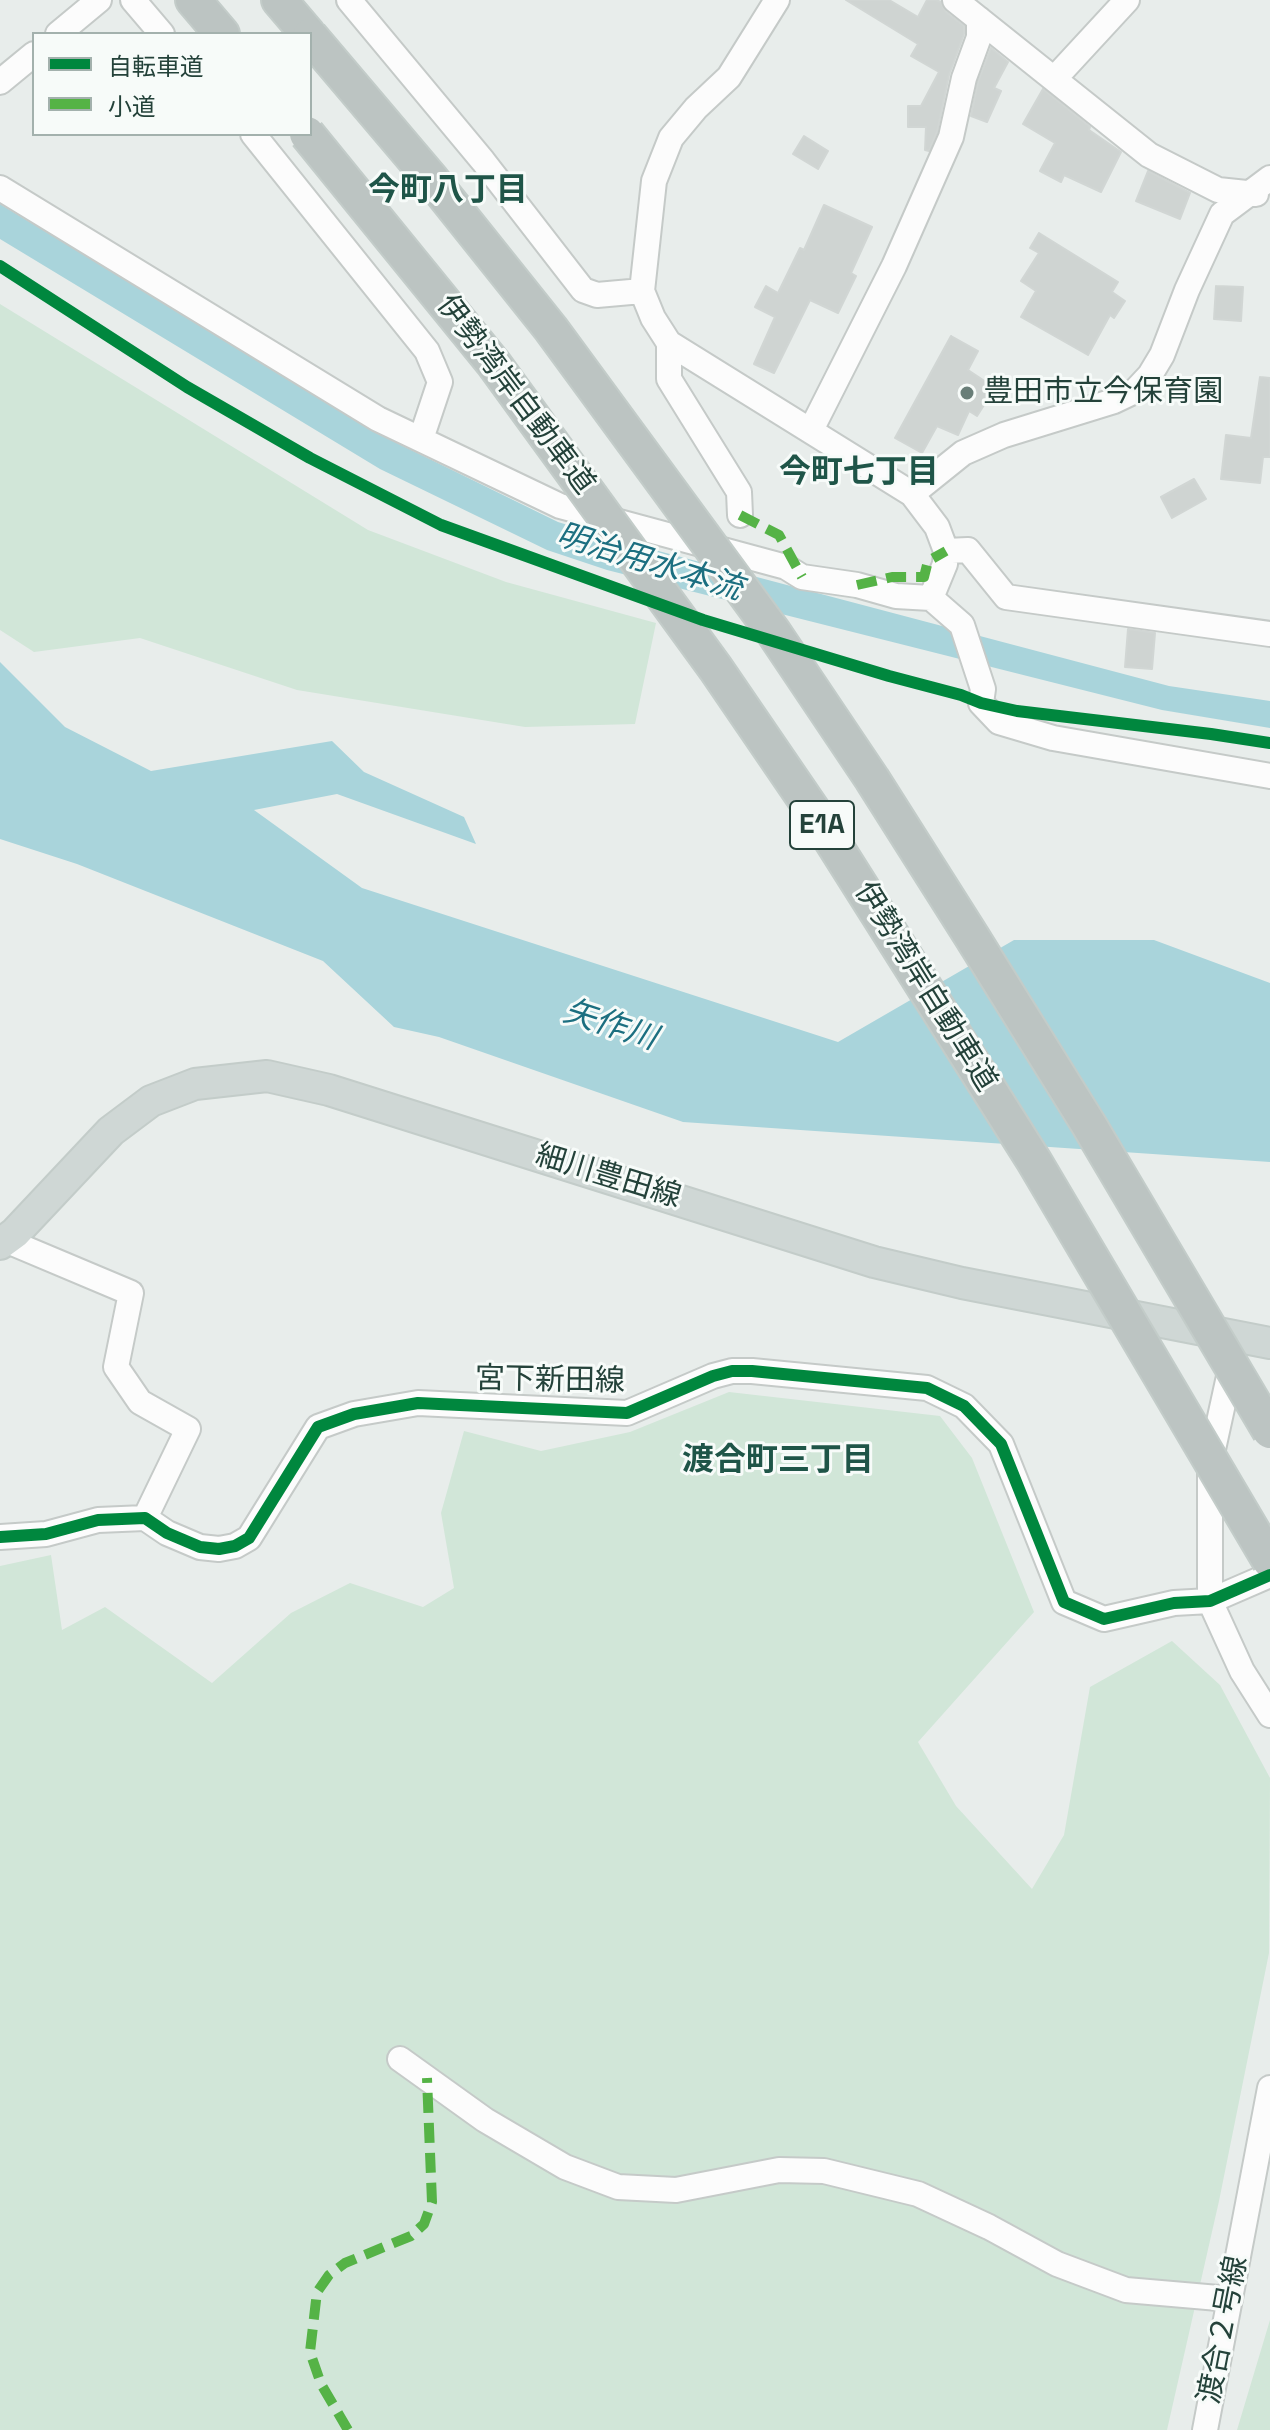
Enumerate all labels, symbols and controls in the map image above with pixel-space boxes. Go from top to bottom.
legend [32,32,312,136]
text: 自転車道 [108,51,204,82]
text: 小道 [108,91,156,122]
district label: 今町八丁目 [368,172,528,210]
street label: 伊勢湾岸自動車道 [428,288,602,502]
place label: 豊田市立今保育園 [983,375,1223,411]
marker: 豊田市立今保育園 [958,384,976,402]
district label: 今町七丁目 [779,454,939,492]
water label: 明治用水本流 [552,517,746,609]
road number: E1A [790,801,854,849]
street label: 伊勢湾岸自動車道 [846,876,1004,1098]
water label: 矢作川 [558,993,662,1059]
street label: 細川豊田線 [531,1138,685,1216]
street label: 宮下新田線 [475,1362,625,1400]
district label: 渡合町三丁目 [682,1442,874,1480]
street label: 渡合２号線 [1192,2253,1256,2407]

